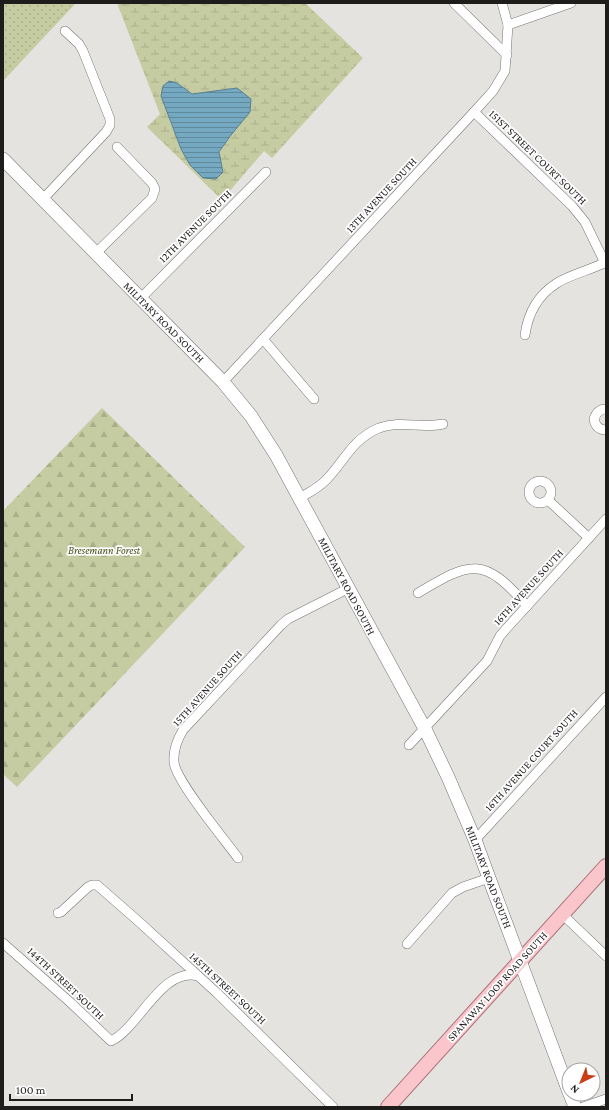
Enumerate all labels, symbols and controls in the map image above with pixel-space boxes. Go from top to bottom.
street label: 151ST STREET COURT SOUTH [487,107,589,207]
street label: 13TH AVENUE SOUTH [343,155,419,235]
street label: 12TH AVENUE SOUTH [156,187,234,265]
street label: MILITARY ROAD SOUTH [121,279,207,365]
street label: MILITARY ROAD SOUTH [316,535,378,637]
park label: Bresemann Forest [68,544,141,556]
street label: 16TH AVENUE SOUTH [491,547,565,627]
street label: 15TH AVENUE SOUTH [170,648,244,728]
street label: 16TH AVENUE COURT SOUTH [482,707,580,813]
street label: MILITARY ROAD SOUTH [464,824,514,930]
street label: SPANAWAY LOOP ROAD SOUTH [445,929,549,1043]
street label: 144TH STREET SOUTH [25,944,107,1022]
street label: 145TH STREET SOUTH [187,950,269,1026]
north arrow [561,1062,601,1102]
scale bar [10,1076,132,1102]
text: N [567,1082,581,1096]
text: 100 m [16,1083,46,1097]

